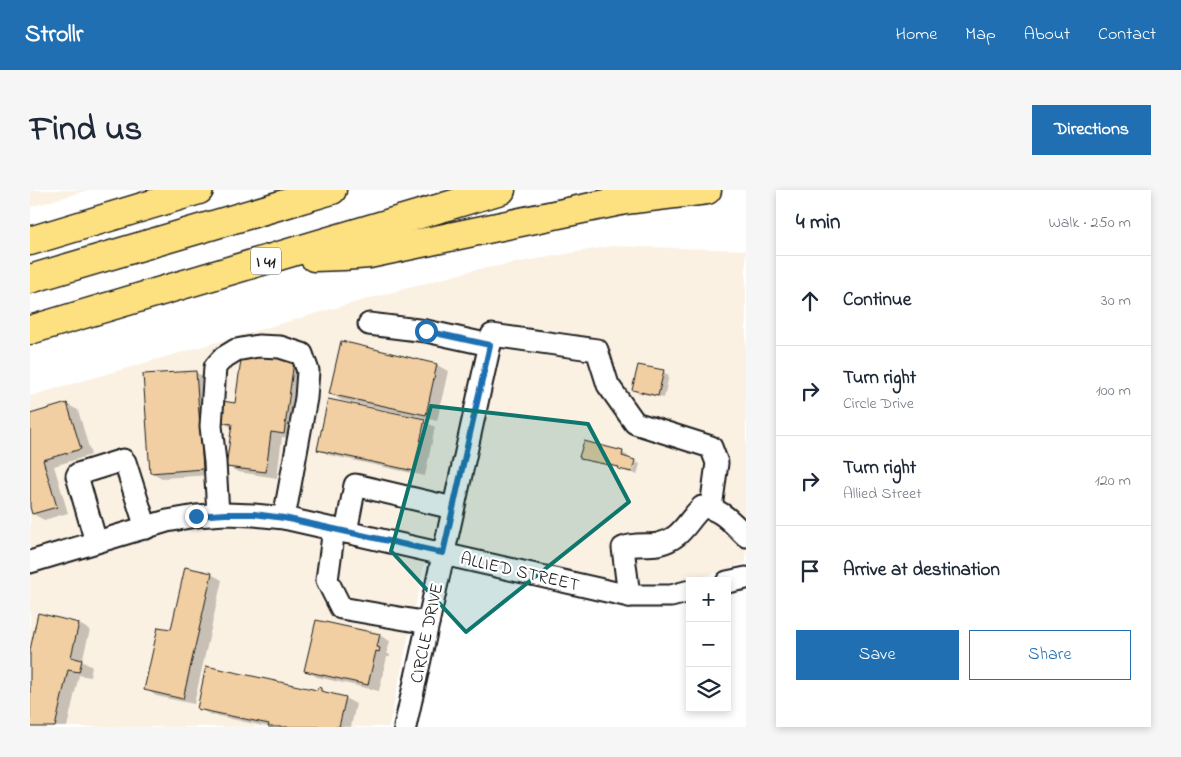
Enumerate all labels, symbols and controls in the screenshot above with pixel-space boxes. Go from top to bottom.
text: Strollr [25,18,83,53]
text: Home [896,22,937,48]
text: Map [965,22,996,48]
text: About [1024,22,1070,48]
text: Contact [1098,22,1156,48]
text: Find us [30,105,142,156]
button: Directions [1032,105,1151,155]
text: 4 min [796,208,840,238]
text: Walk · 250 m [1048,211,1131,235]
road number: I 41 [251,248,281,274]
icon: ahead [796,287,824,315]
text: Continue [843,287,911,314]
text: 30 m [1101,289,1131,313]
route start [415,320,438,343]
text: Turn right [843,365,916,392]
icon: right [796,377,824,405]
text: 100 m [1096,379,1131,403]
text: Circle Drive [843,392,914,416]
text: Turn right [843,455,916,482]
icon: right [796,467,824,495]
text: 120 m [1095,469,1131,493]
text: Allied Street [843,482,922,506]
route end [185,505,208,528]
street label: ALLIED STREET [458,547,582,599]
icon: arrive [796,557,824,585]
text: Arrive at destination [843,557,1000,584]
map controls [686,577,731,712]
button: + [686,577,731,622]
street label: CIRCLE DRIVE [405,581,451,686]
button: − [686,622,731,667]
button: Save [796,630,959,680]
button: Share [969,630,1131,680]
button: layers [686,667,731,712]

